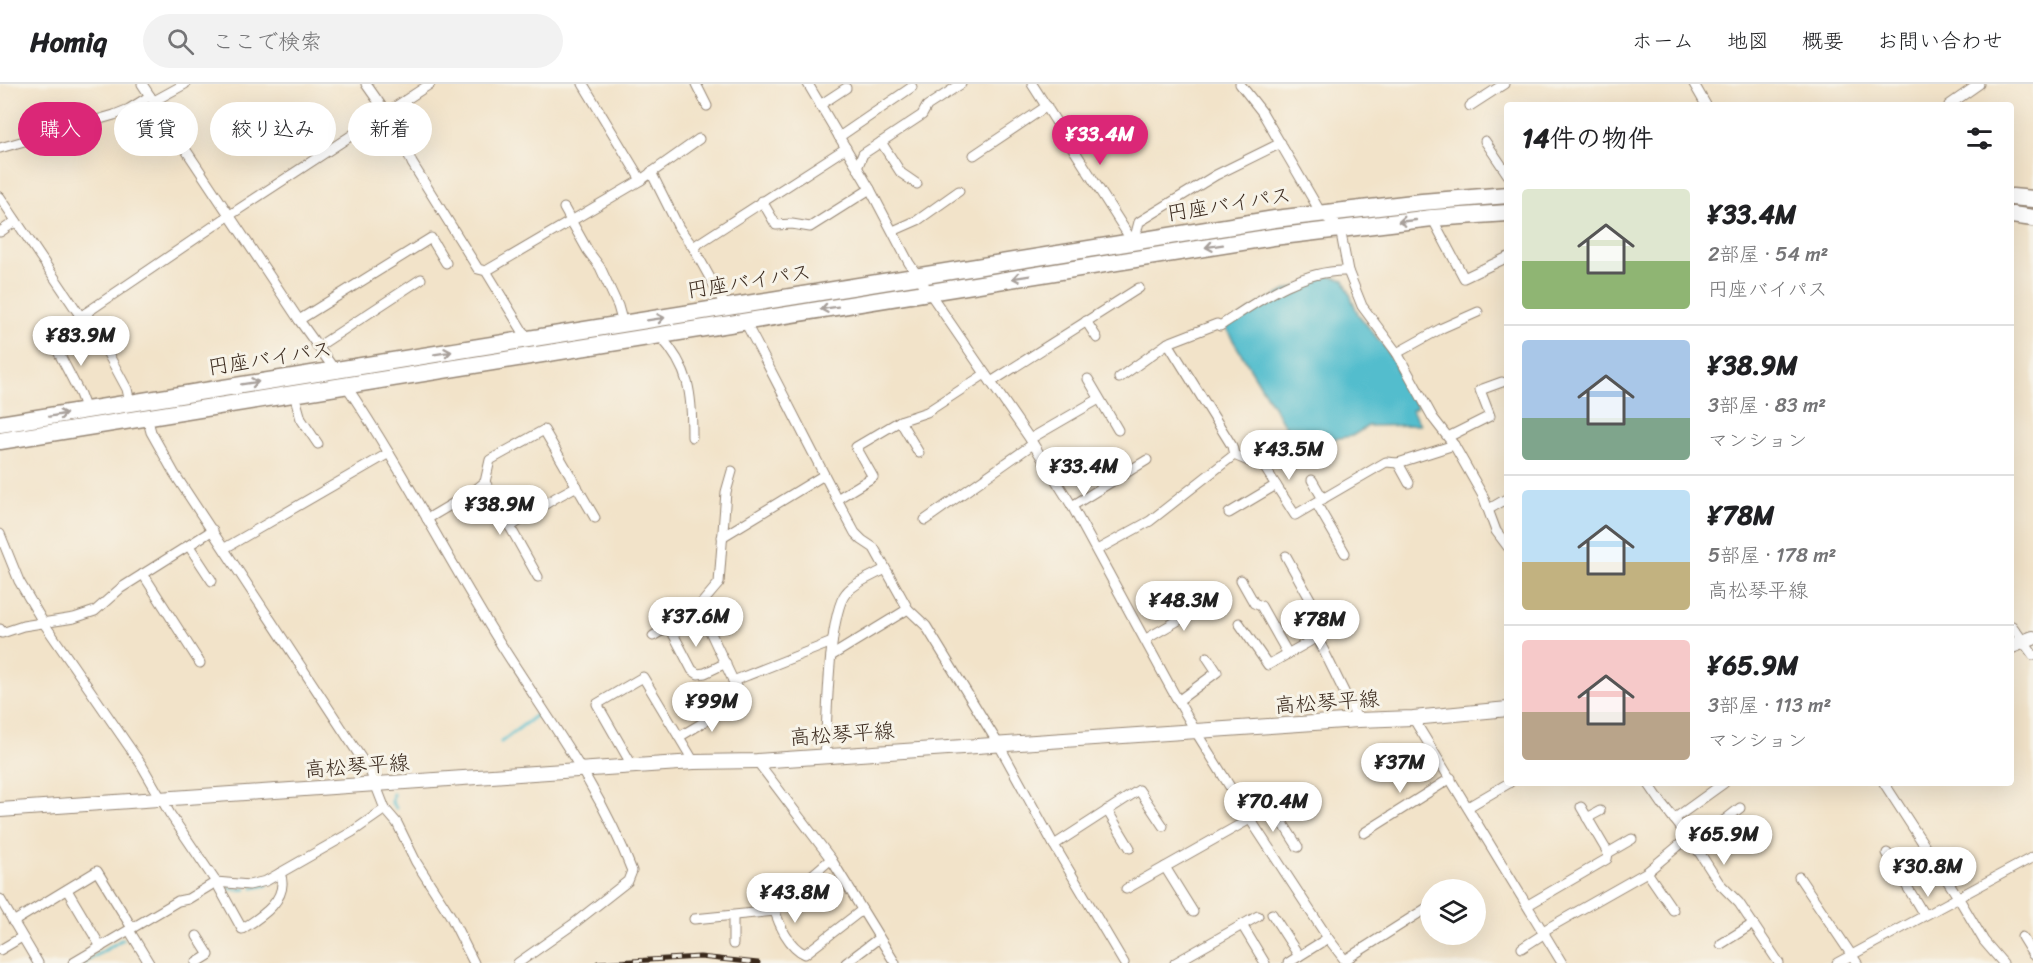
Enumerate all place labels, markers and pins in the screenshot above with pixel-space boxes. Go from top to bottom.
pin: ¥33.4M [1051,115,1149,166]
pin: ¥83.9M [32,316,130,367]
pin: ¥43.5M [1240,430,1338,481]
pin: ¥33.4M [1035,447,1133,498]
pin: ¥38.9M [451,485,549,536]
pin: ¥48.3M [1135,581,1233,632]
pin: ¥37.6M [647,597,745,648]
pin: ¥78M [1284,600,1356,651]
pin: ¥99M [676,682,748,733]
pin: ¥37M [1364,743,1436,794]
pin: ¥70.4M [1224,782,1322,833]
pin: ¥65.9M [1675,815,1773,866]
pin: ¥30.8M [1879,847,1977,898]
pin: ¥43.8M [746,873,844,924]

